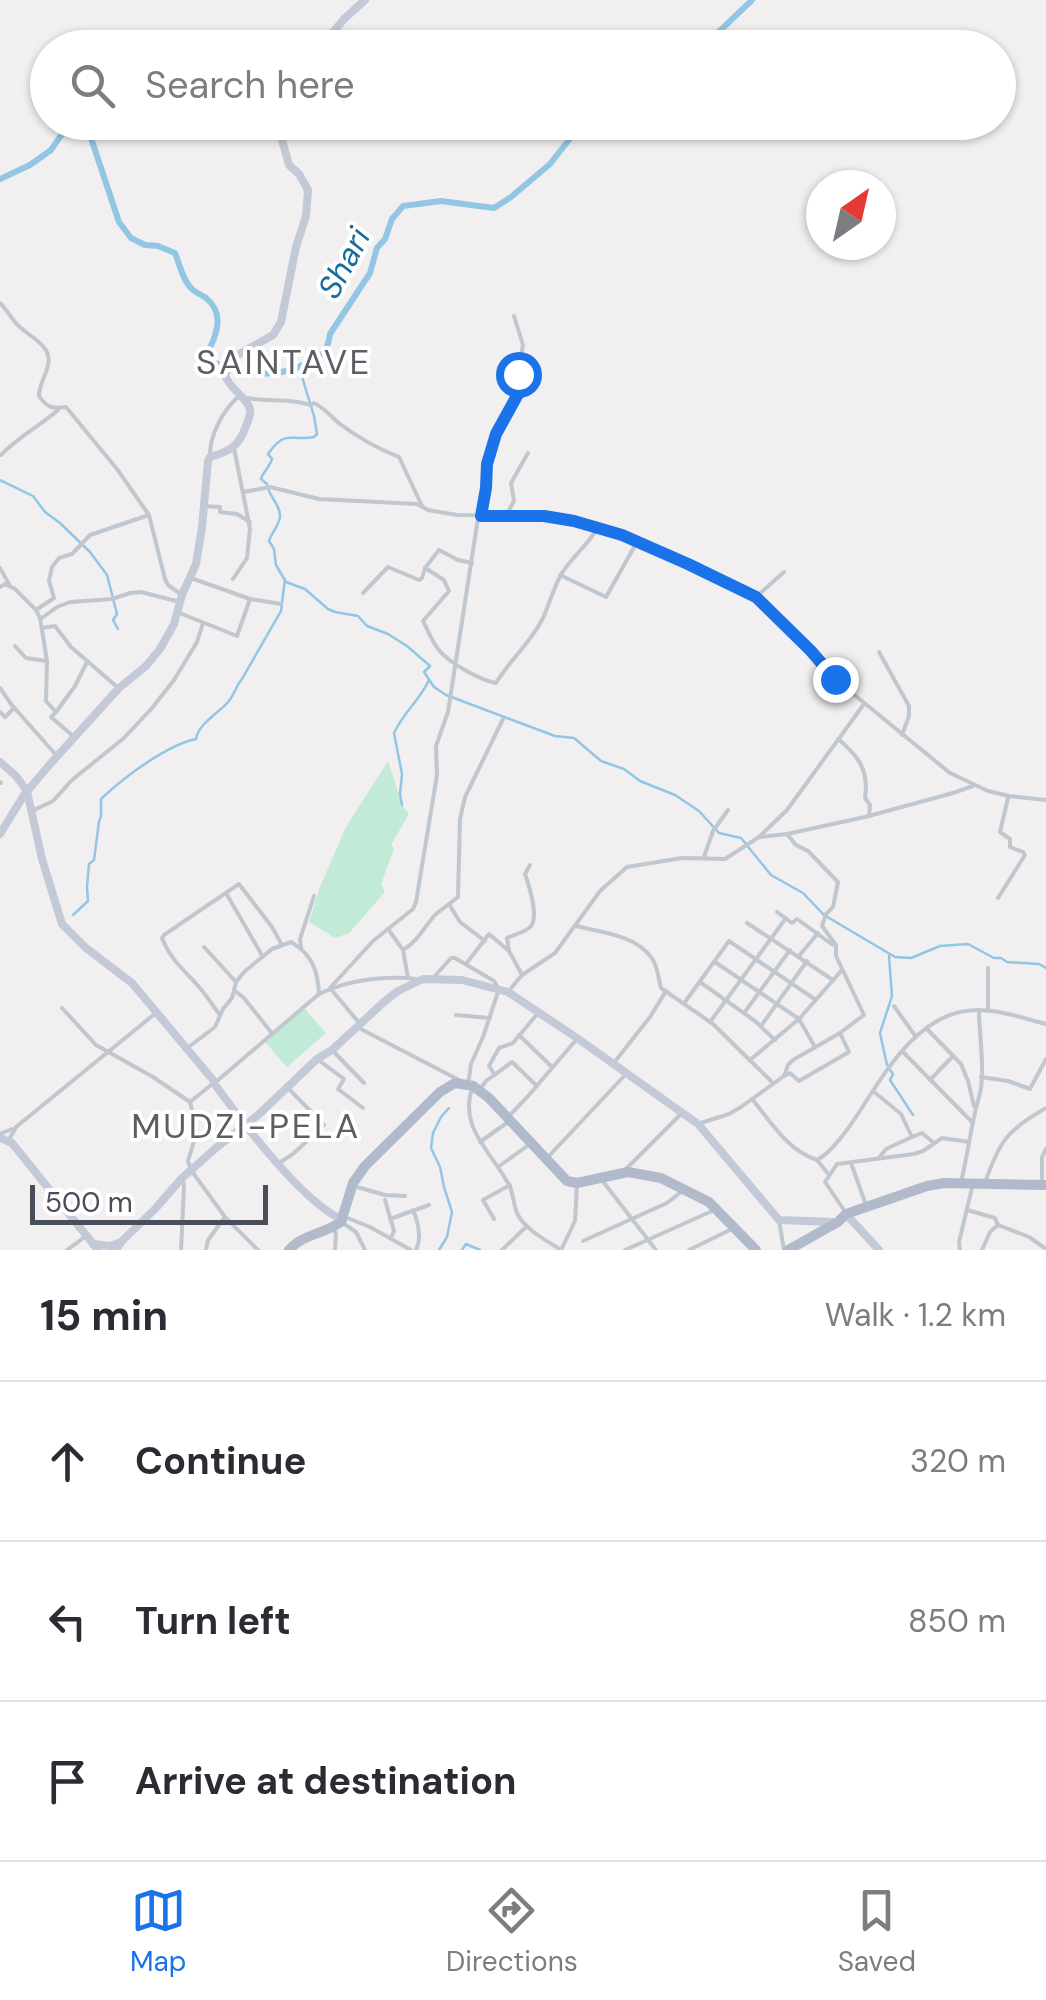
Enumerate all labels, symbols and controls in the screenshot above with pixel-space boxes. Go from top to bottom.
search box [30,30,1016,140]
icon: search [65,58,120,113]
text: Search here [145,60,355,110]
north arrow [806,170,896,260]
water label: Shari [308,219,381,306]
district label: SAINTAVE [196,339,372,385]
route start [496,352,542,398]
route end [813,657,859,703]
district label: MUDZI-PELA [131,1103,361,1149]
scale bar [30,1180,268,1224]
text: 500 m [45,1184,133,1221]
text: 15 min [40,1288,168,1343]
text: Walk · 1.2 km [825,1294,1006,1336]
icon: ahead [40,1434,95,1489]
text: Continue [135,1436,306,1486]
text: 320 m [910,1440,1006,1482]
icon: left [40,1594,95,1649]
text: Turn left [135,1596,291,1646]
text: 850 m [908,1600,1006,1642]
icon: arrive [40,1754,95,1809]
text: Arrive at destination [135,1756,517,1806]
tab: Map [130,1883,186,1980]
tab: Directions [446,1883,578,1980]
tab: Saved [838,1883,916,1980]

